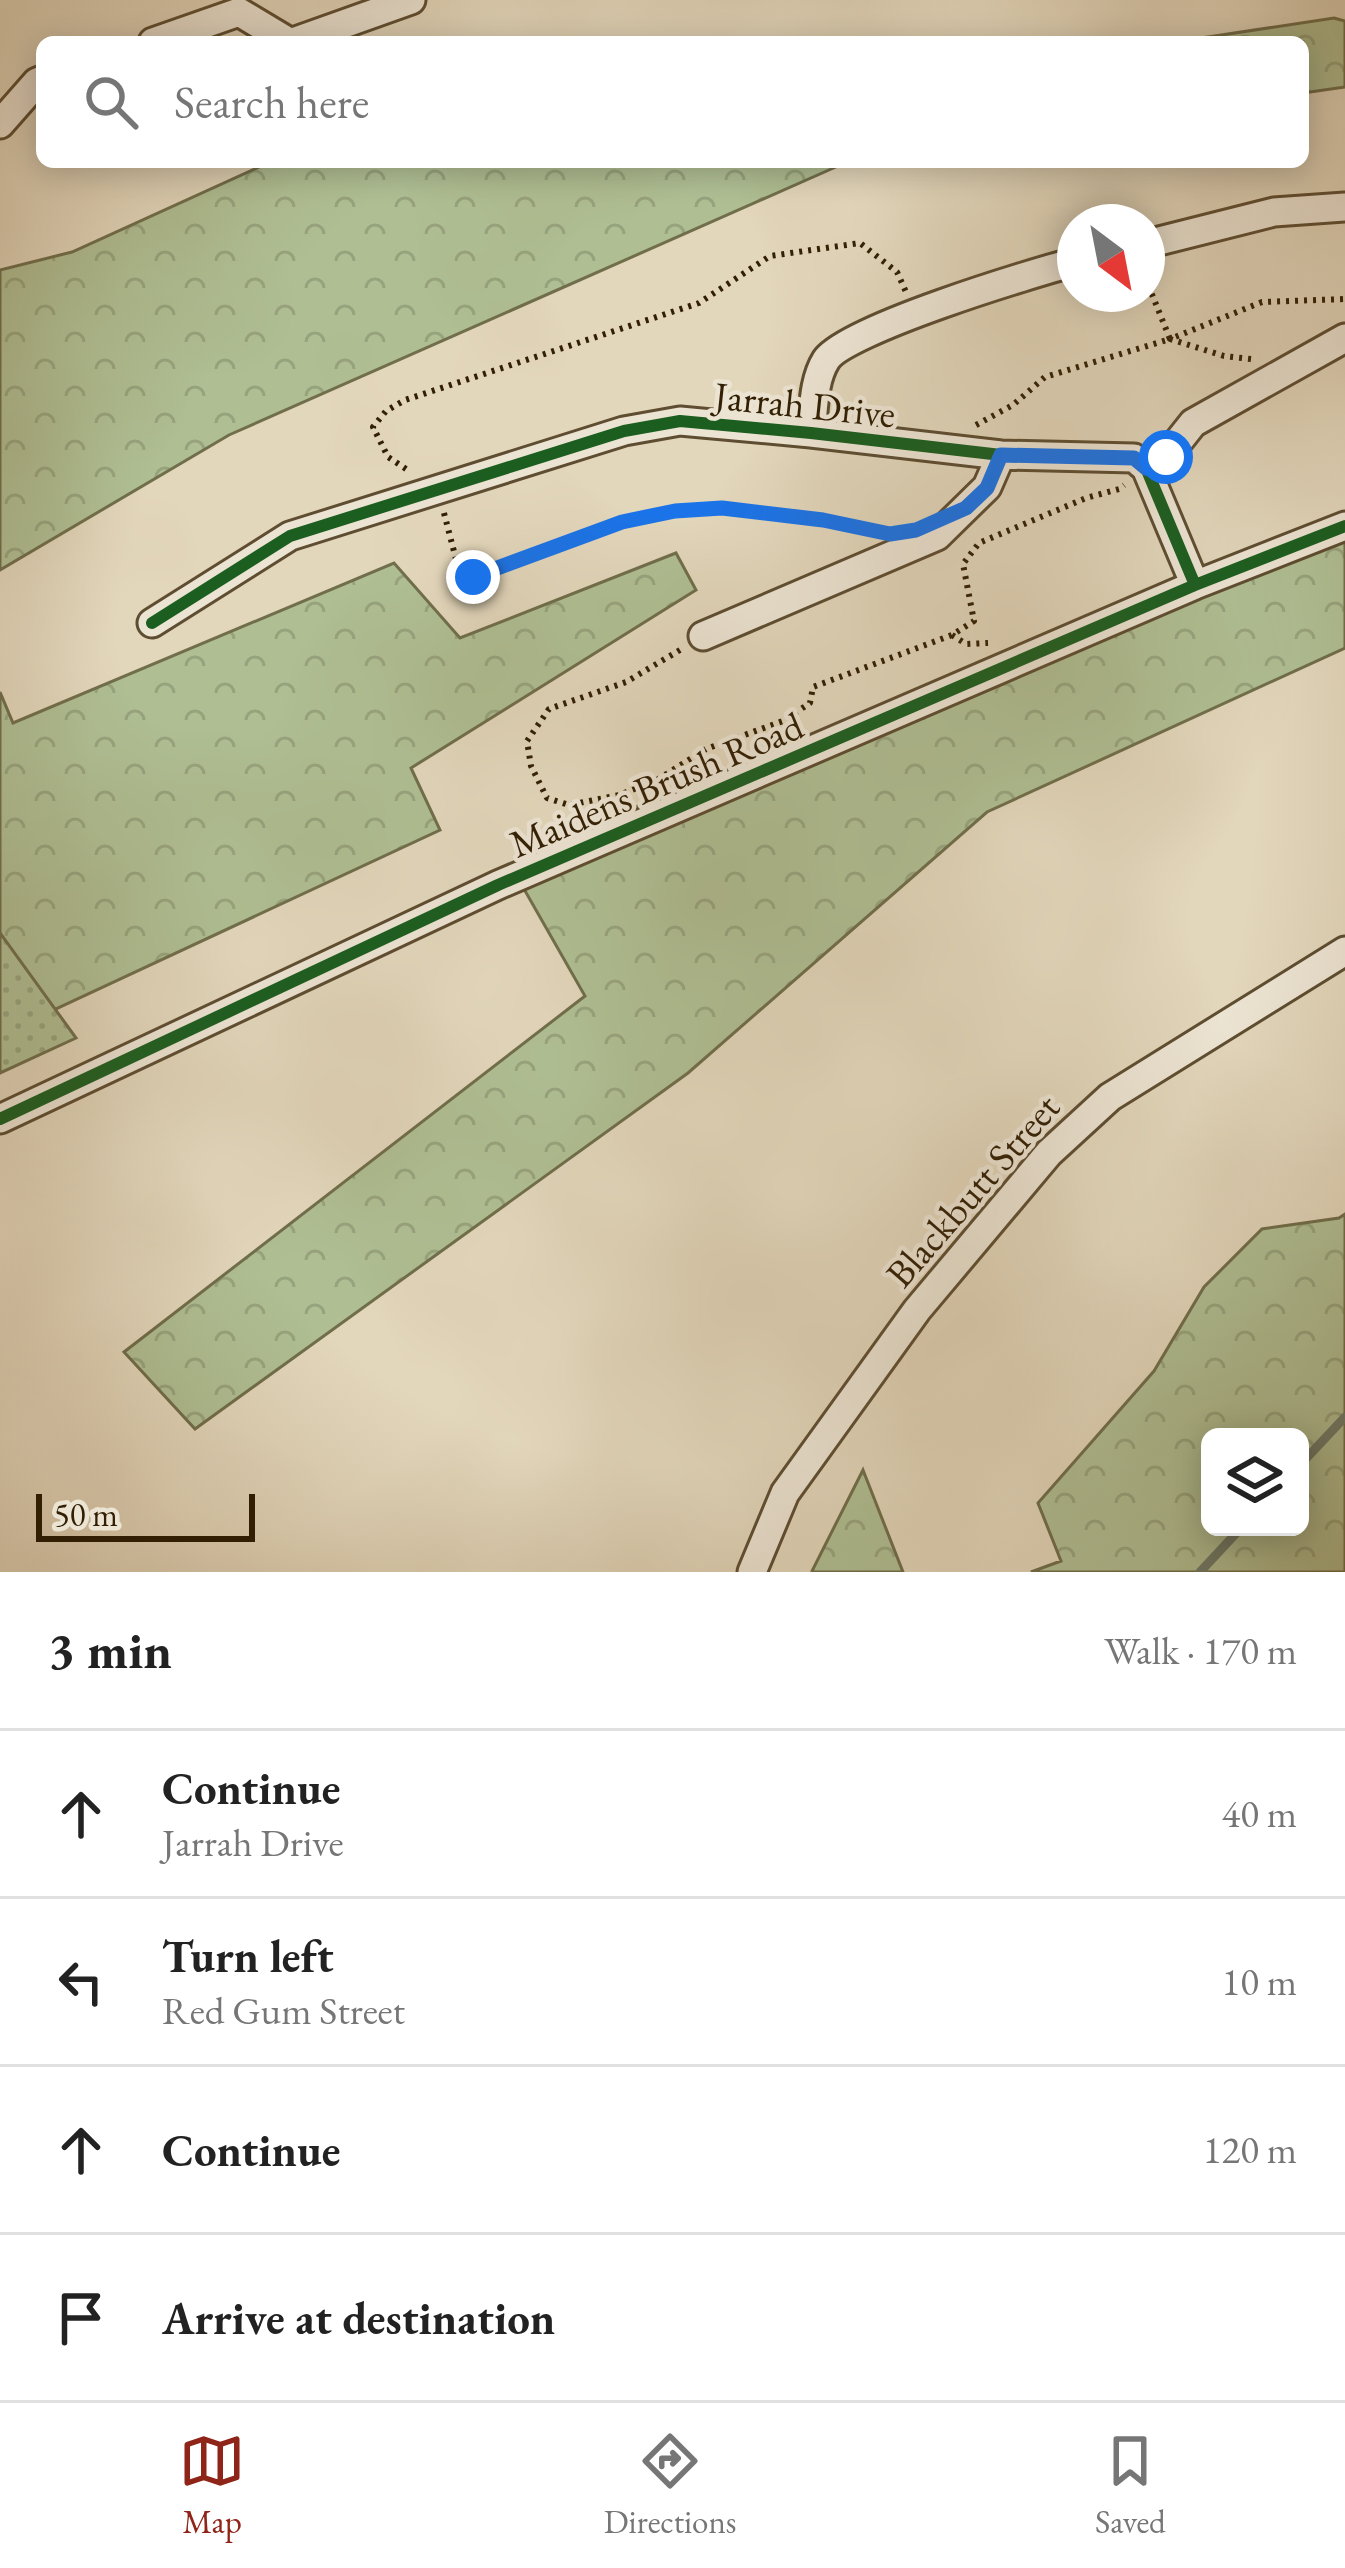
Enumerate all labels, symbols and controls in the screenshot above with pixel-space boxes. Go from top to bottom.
search box [36,36,1309,168]
icon: search [78,69,144,135]
text: Search here [174,73,369,131]
north arrow [1057,204,1165,312]
street label: Jarrah Drive [709,369,898,439]
route start [1139,430,1193,484]
route end [446,550,500,604]
street label: Maidens Brush Road [502,700,811,869]
street label: Blackbutt Street [874,1083,1071,1298]
map controls [1201,1428,1309,1536]
button: layers [1201,1428,1309,1536]
scale bar [36,1488,255,1541]
text: 50 m [54,1493,118,1536]
text: 3 min [48,1617,172,1683]
text: Walk · 170 m [1104,1625,1297,1676]
text: Continue [162,1759,340,1817]
icon: ahead [48,1781,114,1847]
text: 40 m [1221,1788,1297,1839]
text: Jarrah Drive [162,1817,344,1868]
text: Turn left [162,1927,334,1985]
icon: left [48,1949,114,2015]
text: 10 m [1221,1956,1297,2007]
text: Red Gum Street [162,1985,405,2036]
icon: ahead [48,2117,114,2183]
text: Continue [162,2121,340,2179]
text: 120 m [1203,2124,1297,2175]
icon: arrive [48,2285,114,2351]
text: Arrive at destination [162,2289,555,2347]
tab: Map [179,2428,245,2543]
tab: Directions [604,2428,737,2543]
tab: Saved [1095,2428,1166,2543]

